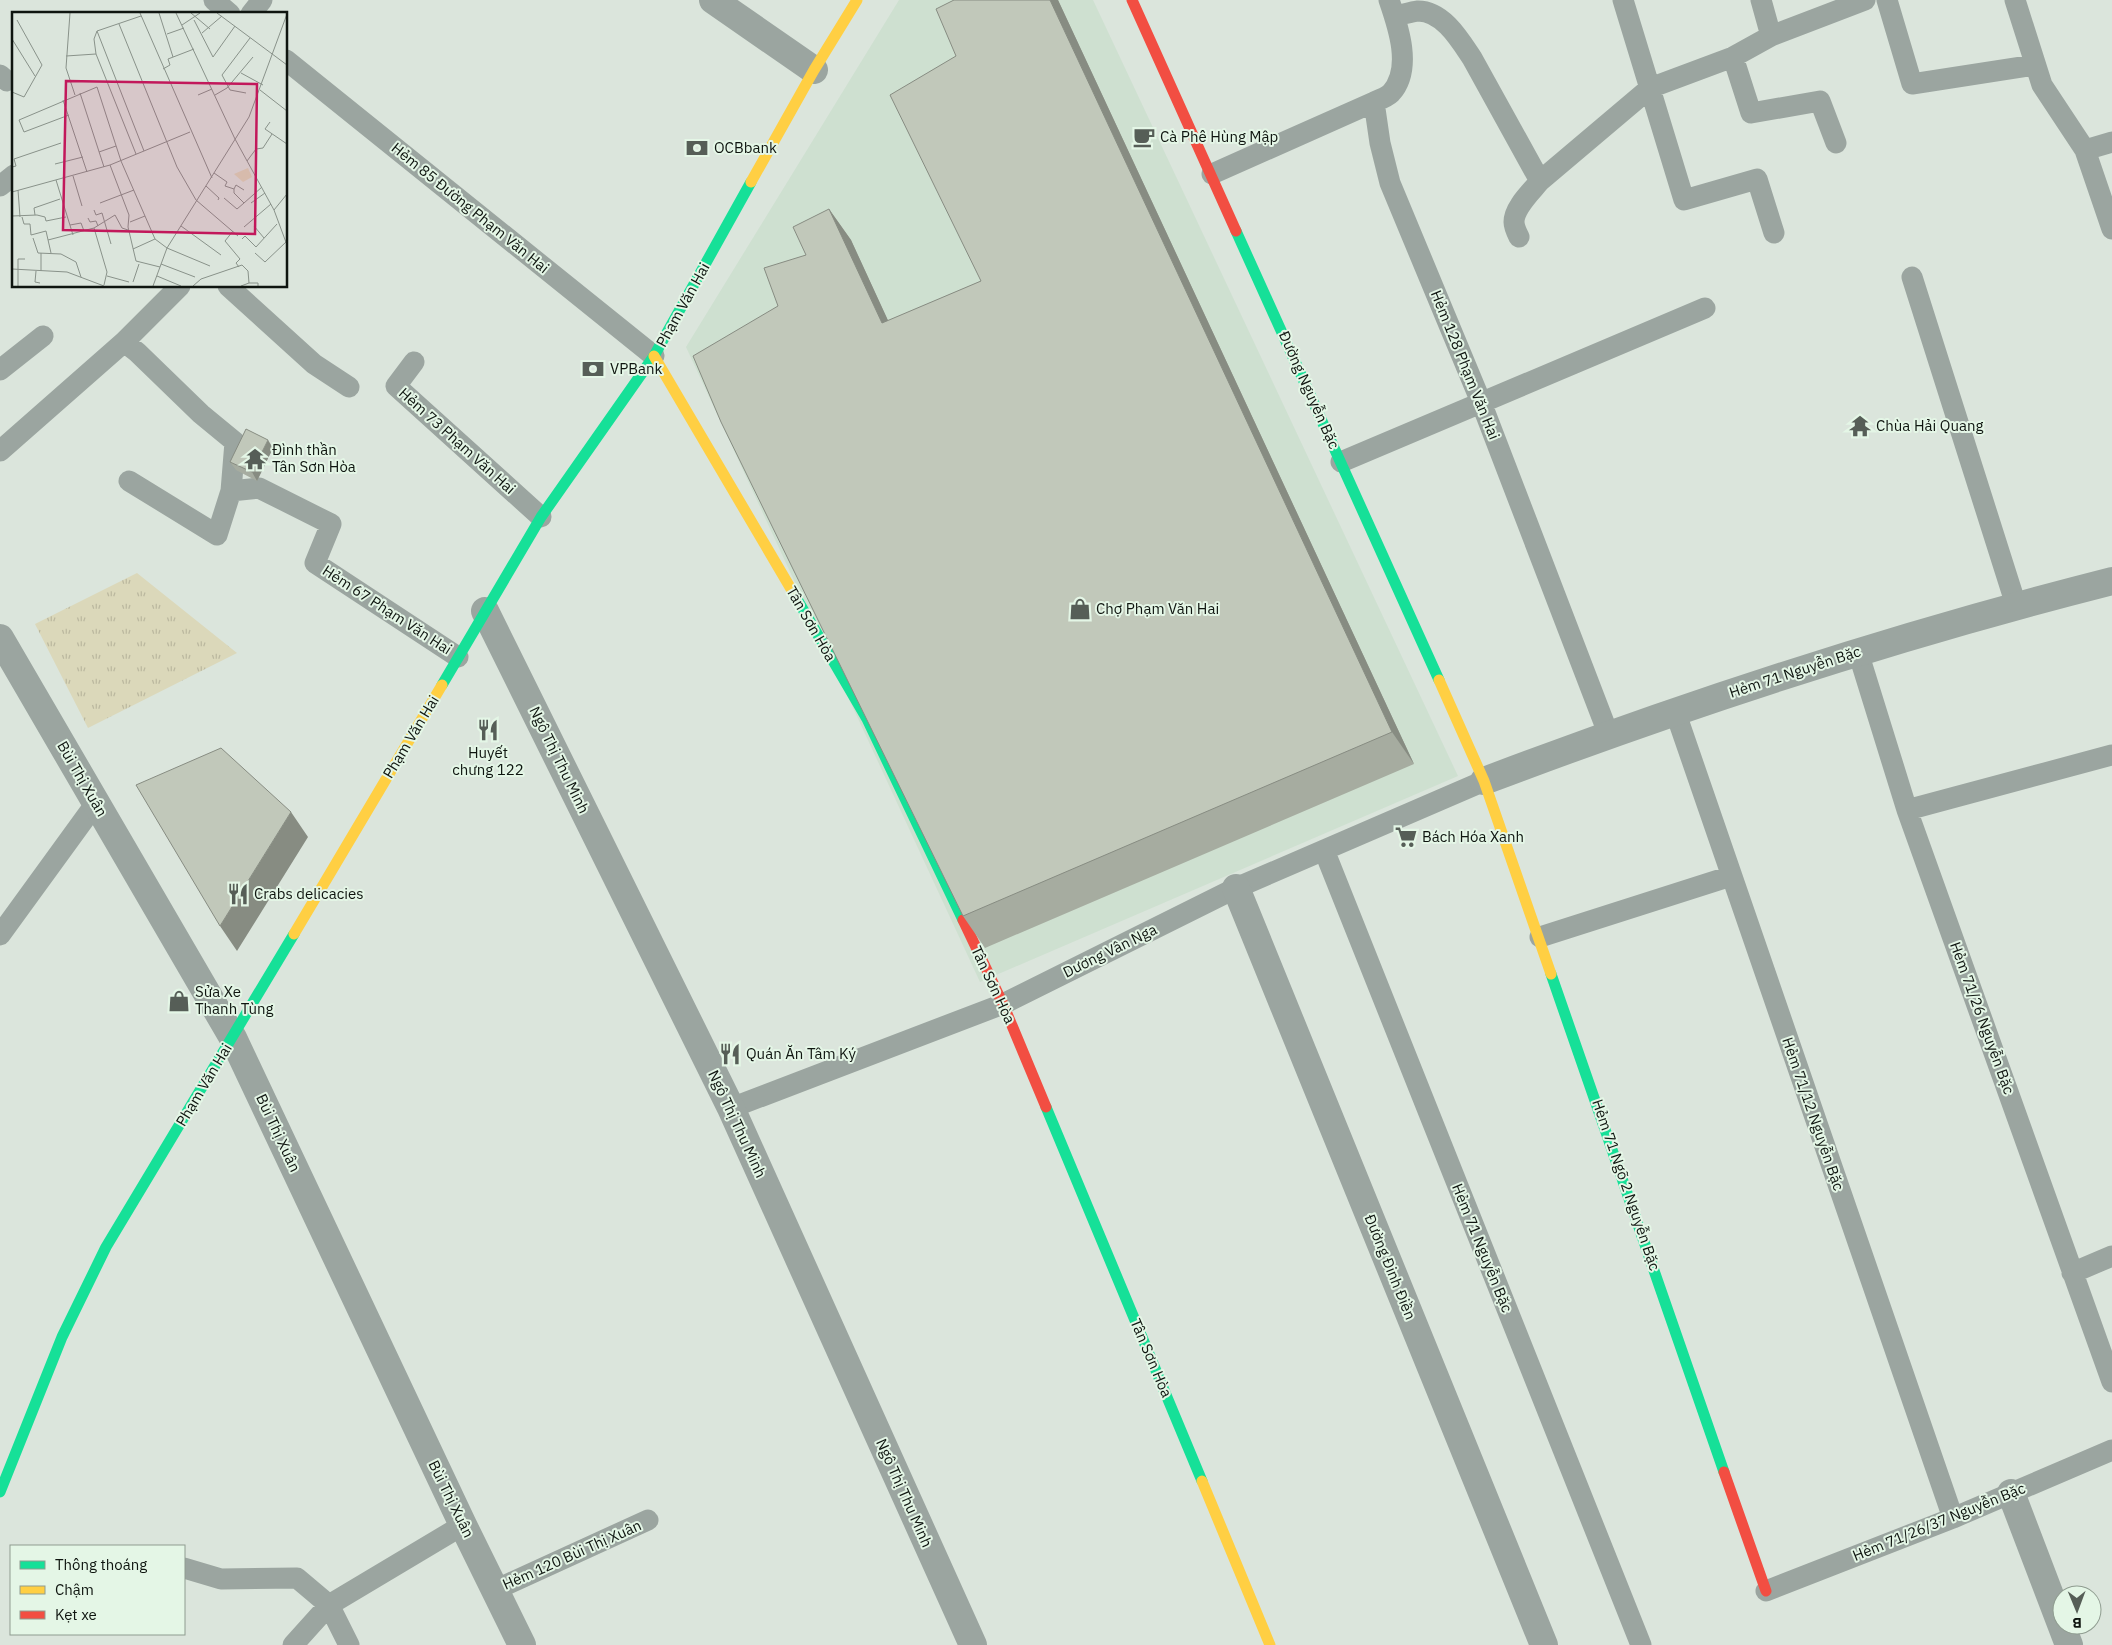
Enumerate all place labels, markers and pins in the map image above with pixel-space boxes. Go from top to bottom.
cafe icon: Cà Phê Hùng Mập [1131,124,1157,150]
place label: Cà Phê Hùng Mập [1160,127,1278,146]
bank icon: OCBbank [684,135,710,161]
place label: OCBbank [714,138,777,157]
bank icon: VPBank [580,356,606,382]
place label: VPBank [610,359,663,378]
temple icon: Chùa Hải Quang [1847,413,1873,439]
place label: Chùa Hải Quang [1876,416,1983,435]
place label: Đình thần Tân Sơn Hòa [272,440,356,476]
temple icon: Đình thần Tân Sơn Hòa [242,446,268,472]
shop icon: Chợ Phạm Văn Hai [1067,596,1093,622]
place label: Chợ Phạm Văn Hai [1096,599,1219,618]
restaurant icon: Huyết chưng 122 [475,717,501,743]
place label: Huyết chưng 122 [452,743,524,779]
supermarket icon: Bách Hóa Xanh [1393,824,1419,850]
place label: Bách Hóa Xanh [1422,827,1524,846]
restaurant icon: Crabs delicacies [225,881,251,907]
place label: Crabs delicacies [254,884,363,903]
place label: Sửa Xe Thanh Tùng [195,982,274,1018]
shop icon: Sửa Xe Thanh Tùng [166,988,192,1014]
restaurant icon: Quán Ăn Tâm Ký [717,1041,743,1067]
place label: Quán Ăn Tâm Ký [746,1044,856,1063]

